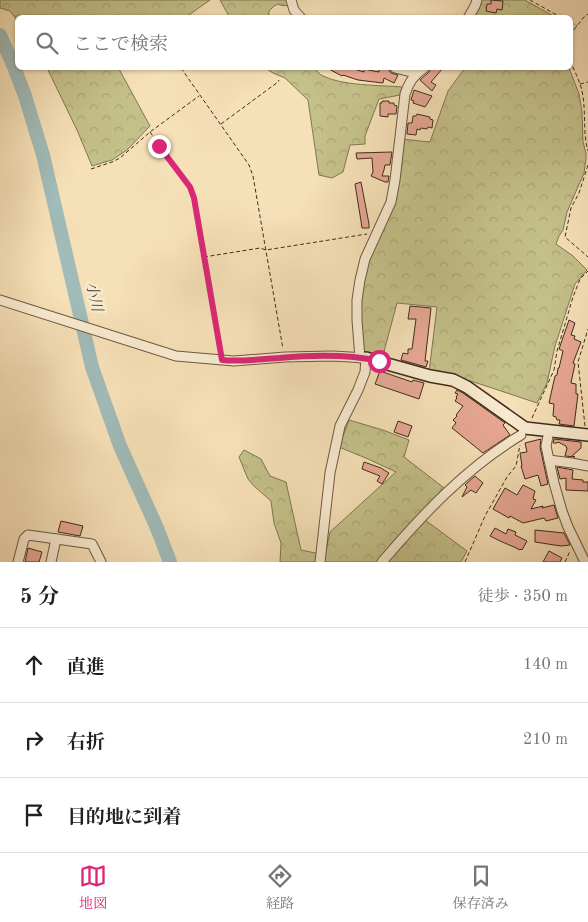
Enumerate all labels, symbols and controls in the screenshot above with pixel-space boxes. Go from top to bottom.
search box [15,15,573,70]
icon: search [33,29,61,57]
text: ここで検索 [73,36,168,55]
route end [148,135,171,158]
water label: 小川 [82,280,106,315]
route start [368,350,391,373]
text: 5 分 [20,587,59,608]
text: 徒歩 · 350 m [478,589,568,605]
icon: ahead [20,651,48,679]
text: 140 m [523,657,568,673]
text: 直進 [67,659,105,678]
icon: right [20,726,48,754]
text: 210 m [523,732,568,748]
text: 右折 [67,734,105,753]
icon: arrive [20,801,48,829]
text: 目的地に到着 [67,809,181,828]
tab: 地図 [79,862,107,913]
tab: 経路 [266,862,294,913]
tab: 保存済み [453,862,509,913]

